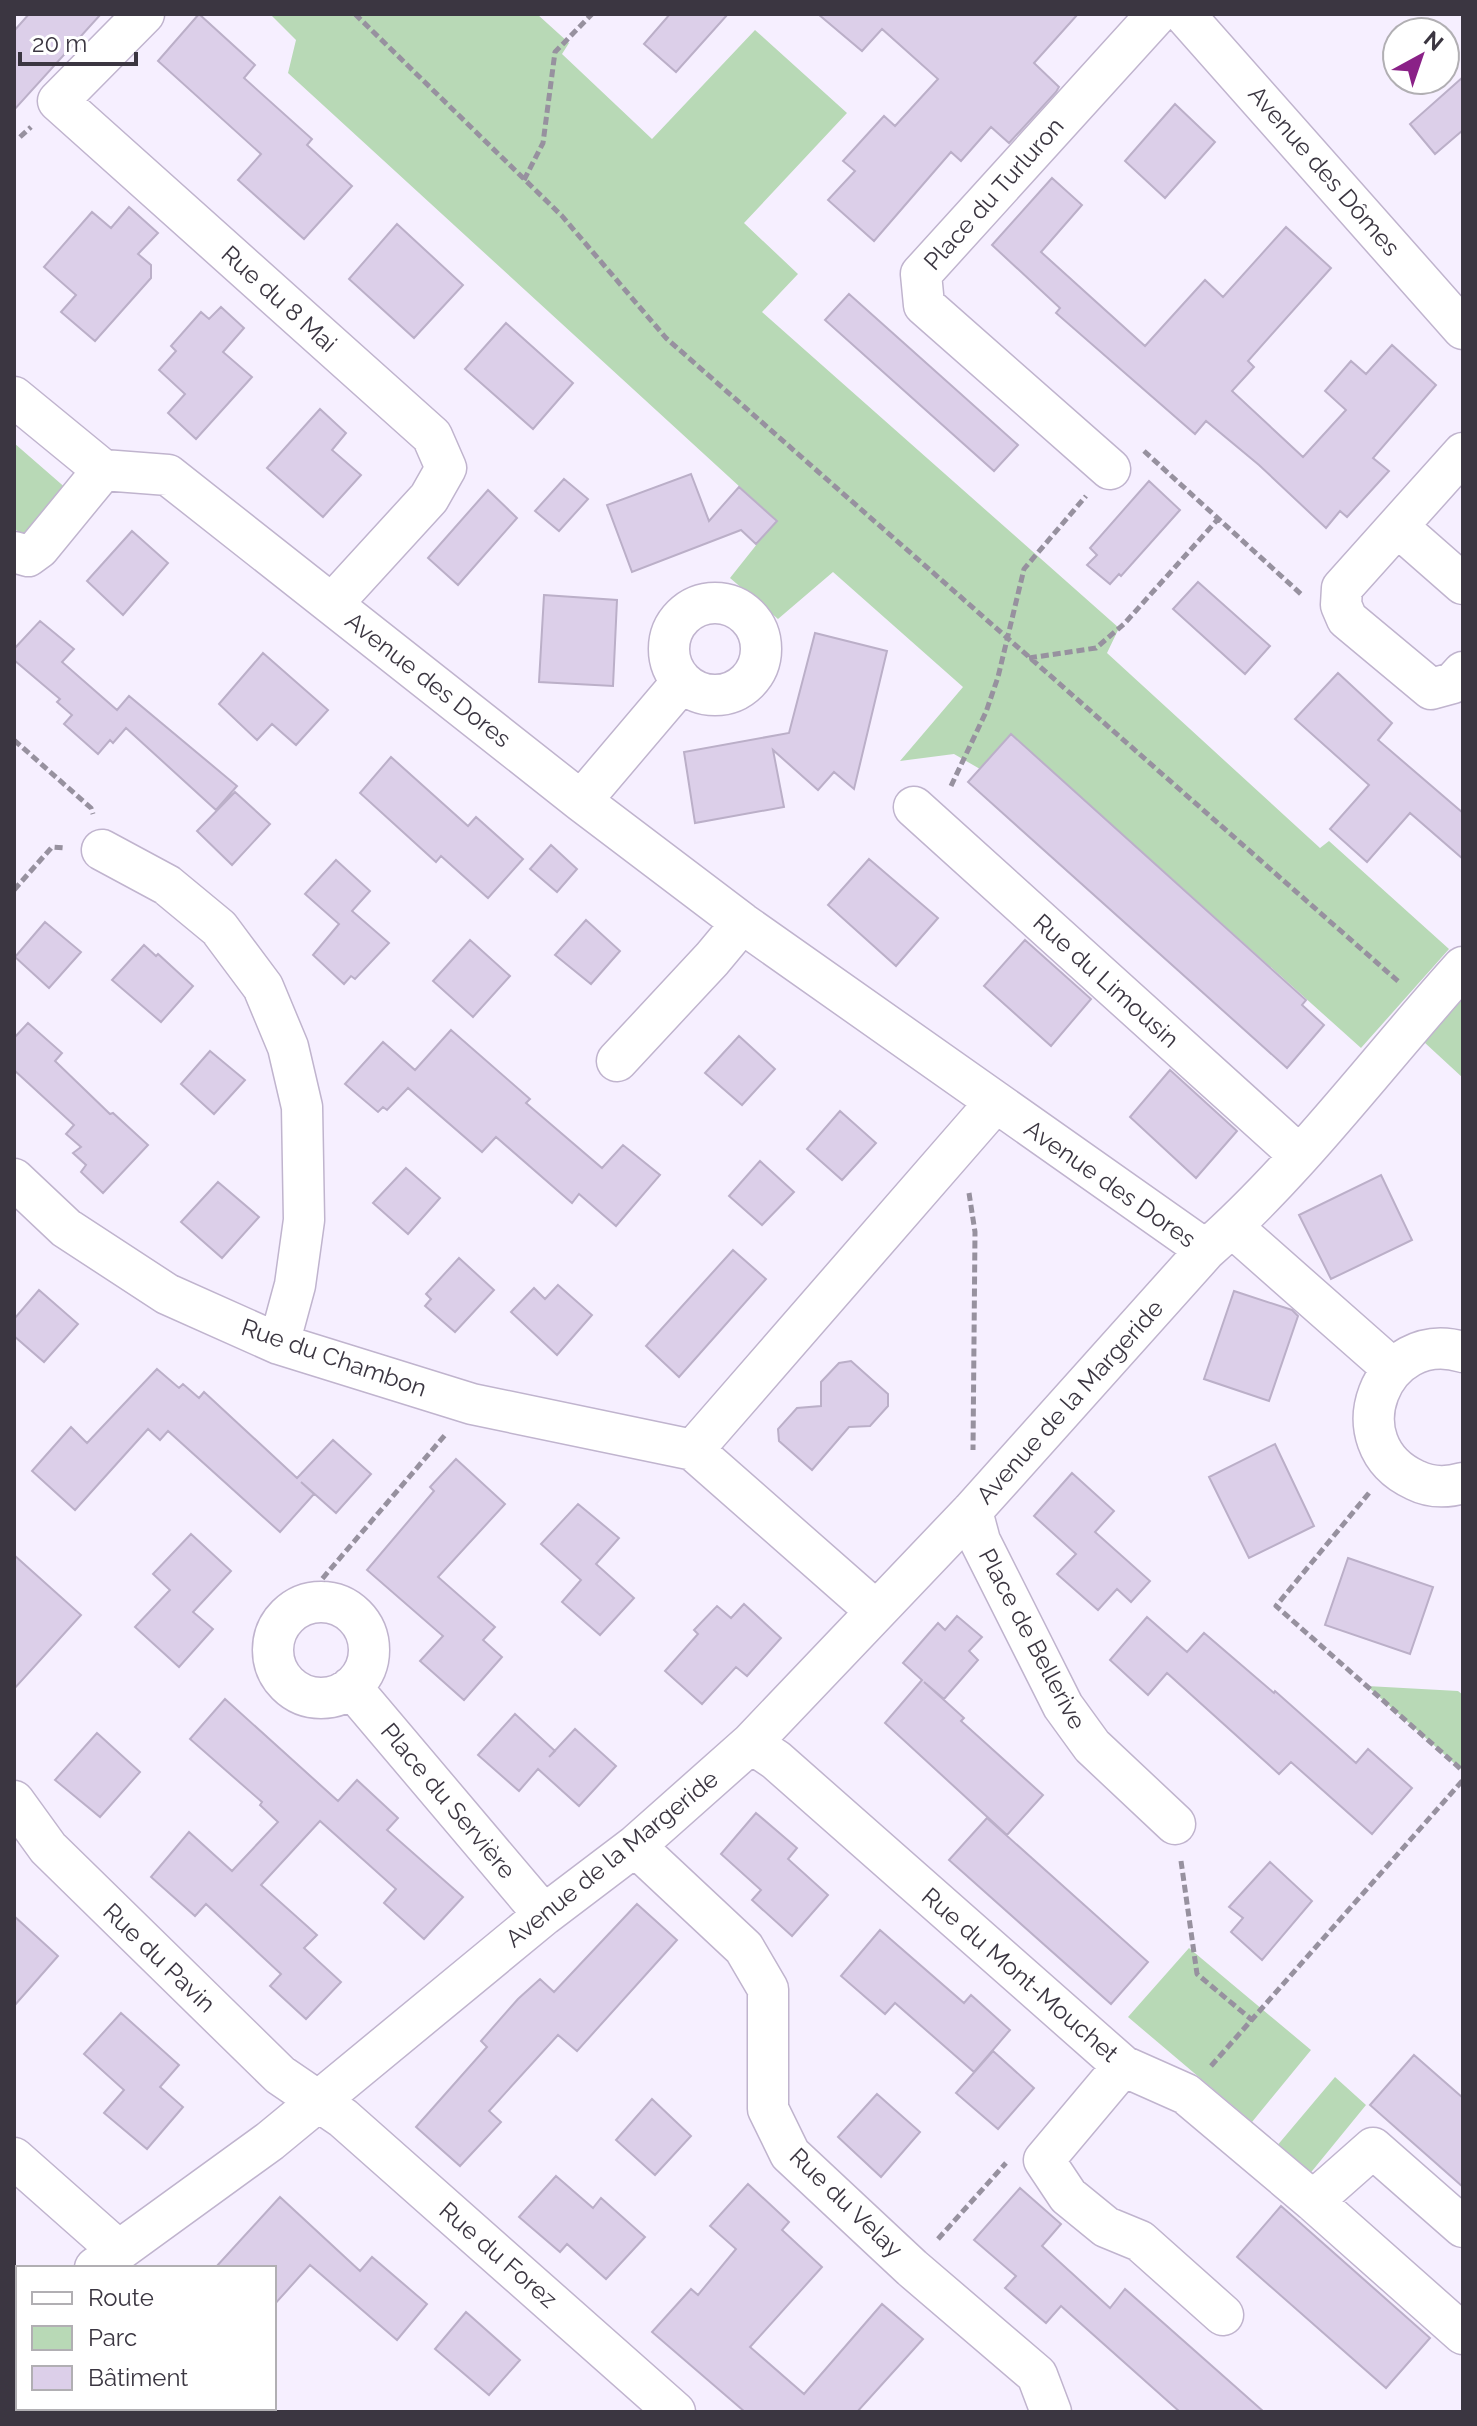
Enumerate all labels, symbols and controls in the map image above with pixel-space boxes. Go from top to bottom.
scale bar [20,16,136,66]
north arrow [1381,16,1461,96]
text: N [1419,25,1449,56]
text: 20 m [32,29,87,58]
street label: Avenue des Dômes [1242,80,1406,262]
street label: Place du Turluron [918,112,1070,276]
street label: Rue du 8 Mai [216,239,343,358]
street label: Avenue des Dores [340,606,517,753]
street label: Rue du Limousin [1028,908,1185,1054]
street label: Avenue des Dores [1019,1114,1201,1253]
street label: Avenue de la Margeride [970,1294,1169,1510]
street label: Rue du Chambon [238,1312,431,1403]
street label: Place de Bellerive [973,1544,1092,1734]
street label: Place du Servière [375,1717,522,1884]
street label: Avenue de la Margeride [500,1764,724,1953]
street label: Rue du Mont-Mouchet [916,1881,1125,2068]
street label: Rue du Pavin [97,1897,221,2018]
street label: Rue du Velay [784,2142,909,2264]
street label: Rue du Forez [433,2196,563,2314]
legend [16,2266,276,2410]
text: Route [88,2283,154,2312]
text: Parc [88,2323,137,2352]
text: Bâtiment [88,2363,188,2392]

